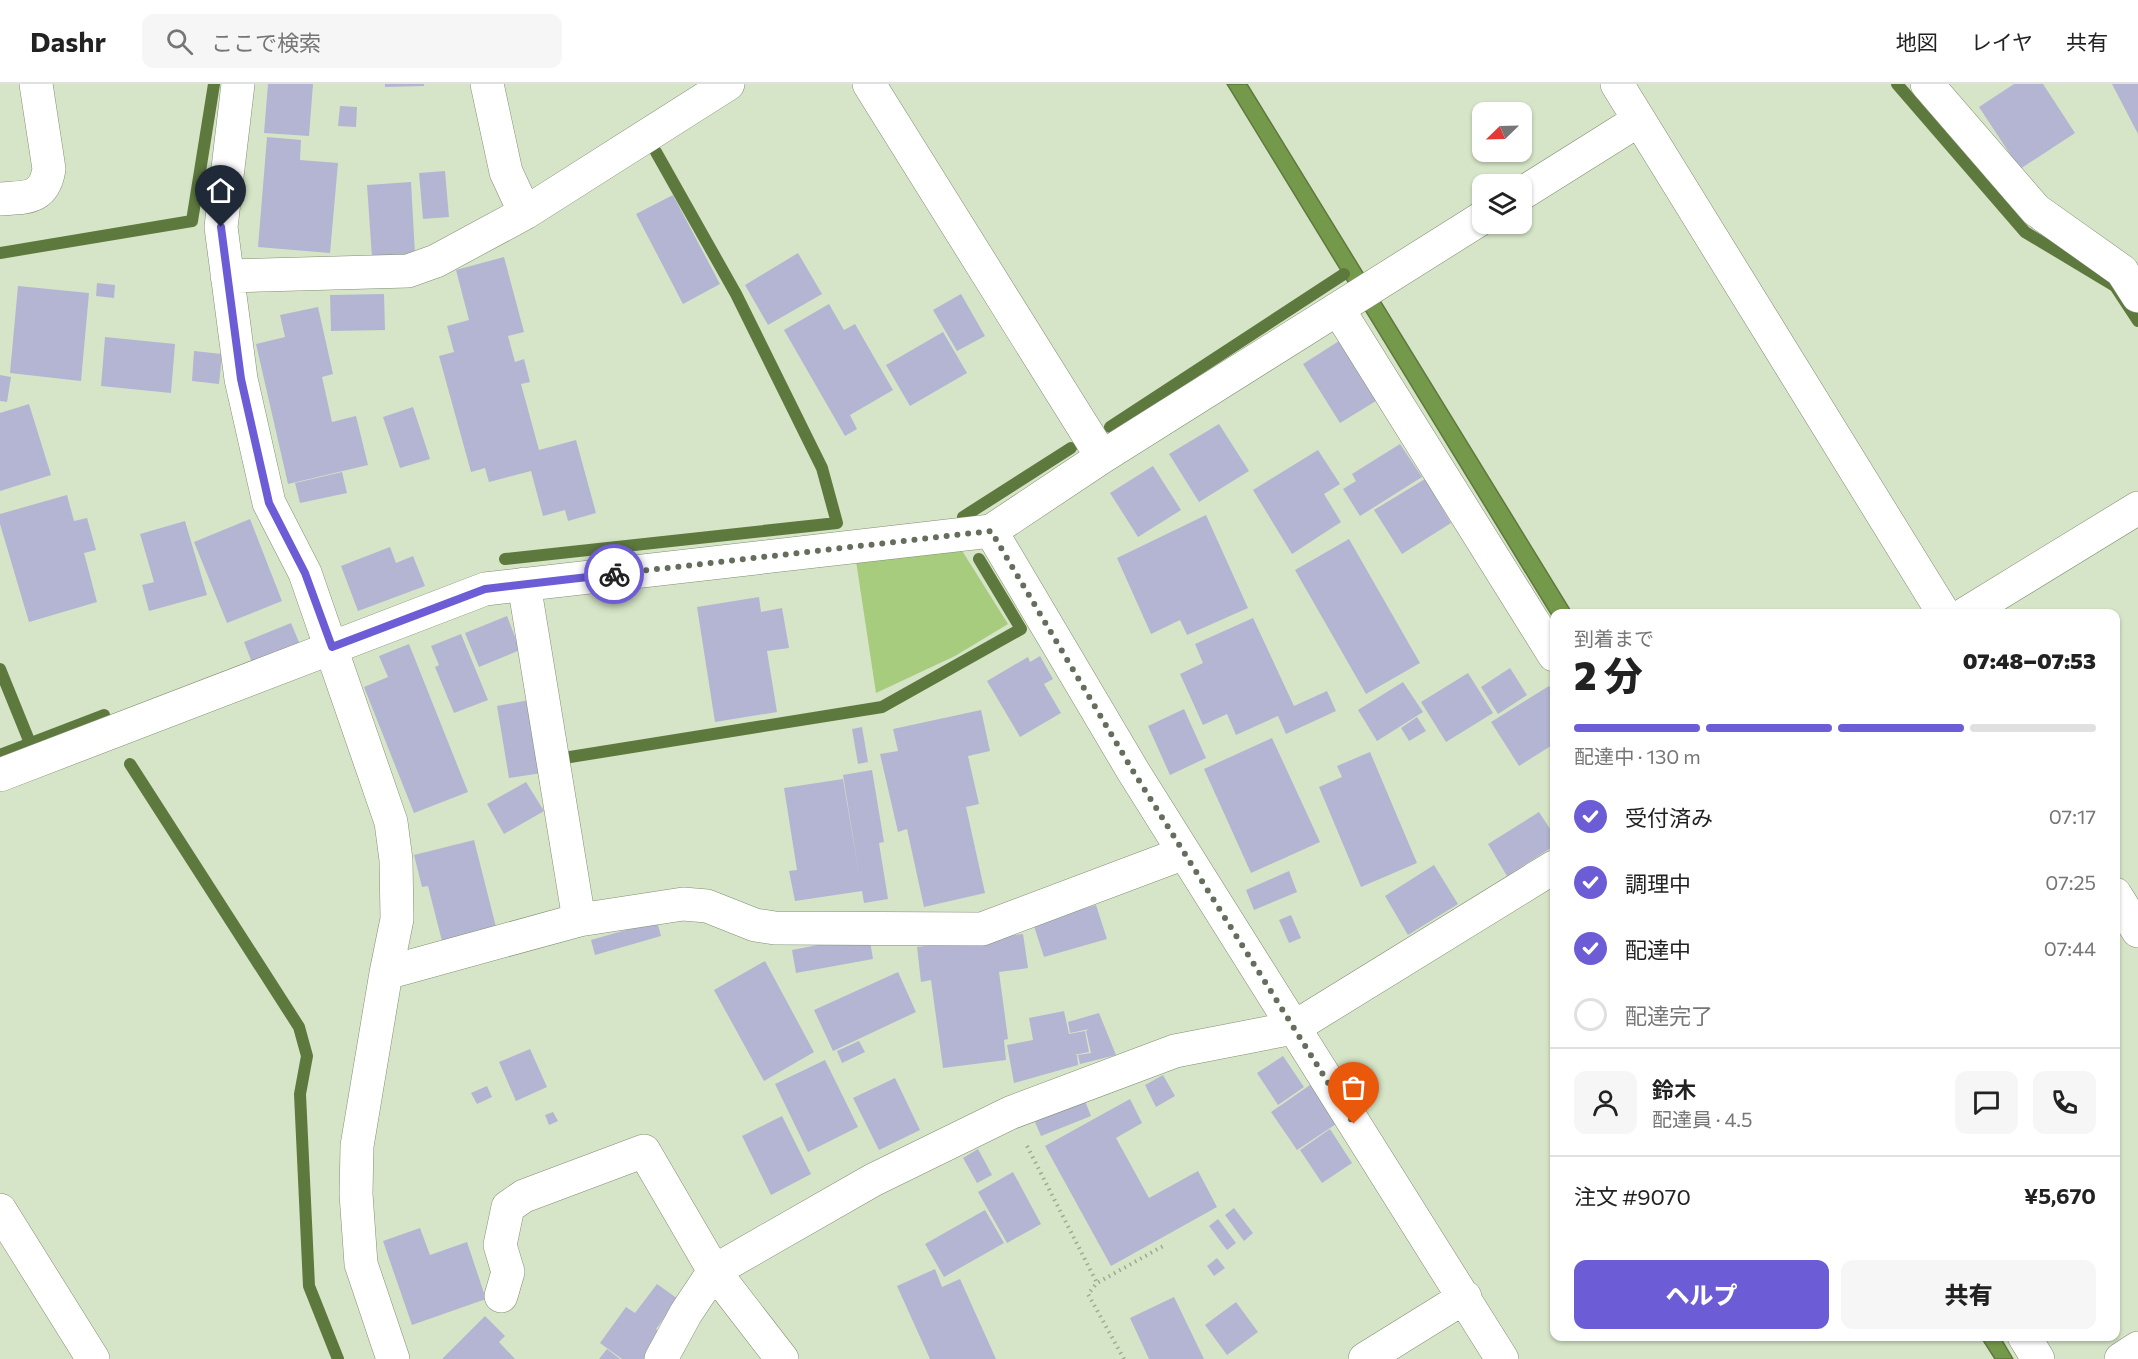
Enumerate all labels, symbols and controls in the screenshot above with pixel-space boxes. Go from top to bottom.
search box [142,14,562,68]
text: Dashr [30,24,106,58]
icon: search [163,25,196,58]
text: ここで検索 [211,29,321,56]
text: 地図 [1896,29,1938,54]
text: レイヤ [1971,29,2033,54]
text: 共有 [2066,29,2108,54]
north arrow [1472,102,1532,162]
map controls [1472,102,1532,234]
pin [195,165,246,227]
icon: home [204,174,237,207]
button: layers [1472,174,1532,234]
courier [584,544,644,604]
icon: bike [598,558,631,591]
text: 到着まで [1574,626,1654,650]
text: 07:48–07:53 [1963,647,2096,674]
text: 2 分 [1574,650,1643,698]
text: 配達中 · 130 m [1574,744,1701,768]
icon: check [1574,800,1607,833]
text: 受付済み [1625,804,1713,831]
text: 07:17 [2049,804,2096,828]
icon: check [1574,866,1607,899]
text: 調理中 [1625,870,1691,897]
text: 07:25 [2045,870,2096,894]
icon: check [1574,932,1607,965]
text: 配達中 [1625,936,1691,963]
text: 07:44 [2044,936,2096,960]
text: 配達完了 [1625,1002,1713,1029]
pin [1328,1062,1379,1124]
icon: bag [1337,1071,1370,1104]
button: person [1574,1071,1637,1134]
button: chat [1955,1071,2018,1134]
button: phone [2033,1071,2096,1134]
text: 鈴木 [1652,1076,1696,1103]
text: 配達員 · 4.5 [1652,1107,1752,1131]
text: ¥5,670 [2024,1182,2096,1209]
text: 注文 #9070 [1574,1183,1691,1210]
button: ヘルプ [1574,1260,1829,1329]
button: 共有 [1841,1260,2096,1329]

